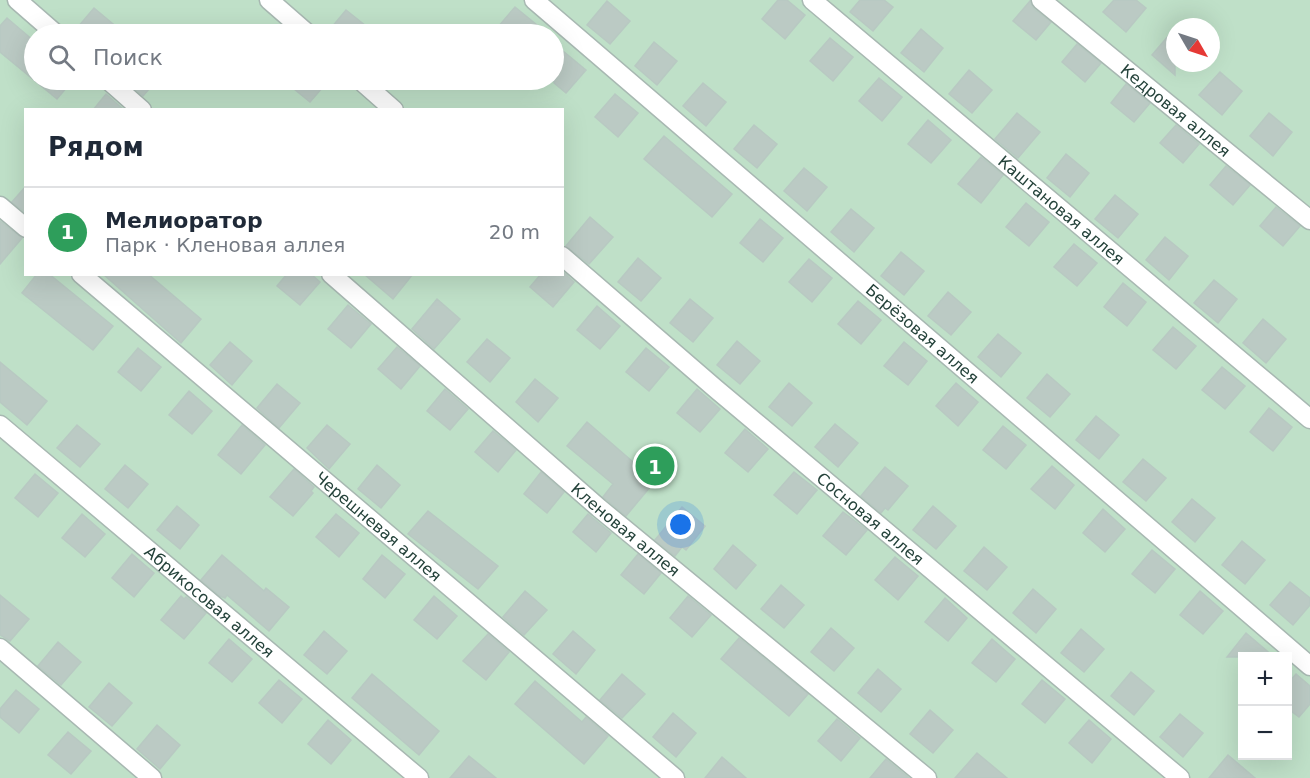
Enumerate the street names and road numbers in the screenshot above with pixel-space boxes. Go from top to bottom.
street label: Кедровая аллея [1117,60,1234,161]
street label: Каштановая аллея [995,151,1128,268]
street label: Берёзовая аллея [862,280,983,387]
street label: Черешневая аллея [311,467,445,585]
street label: Сосновая аллея [813,468,928,569]
street label: Кленовая аллея [568,479,684,580]
street label: Абрикосовая аллея [141,542,278,661]

